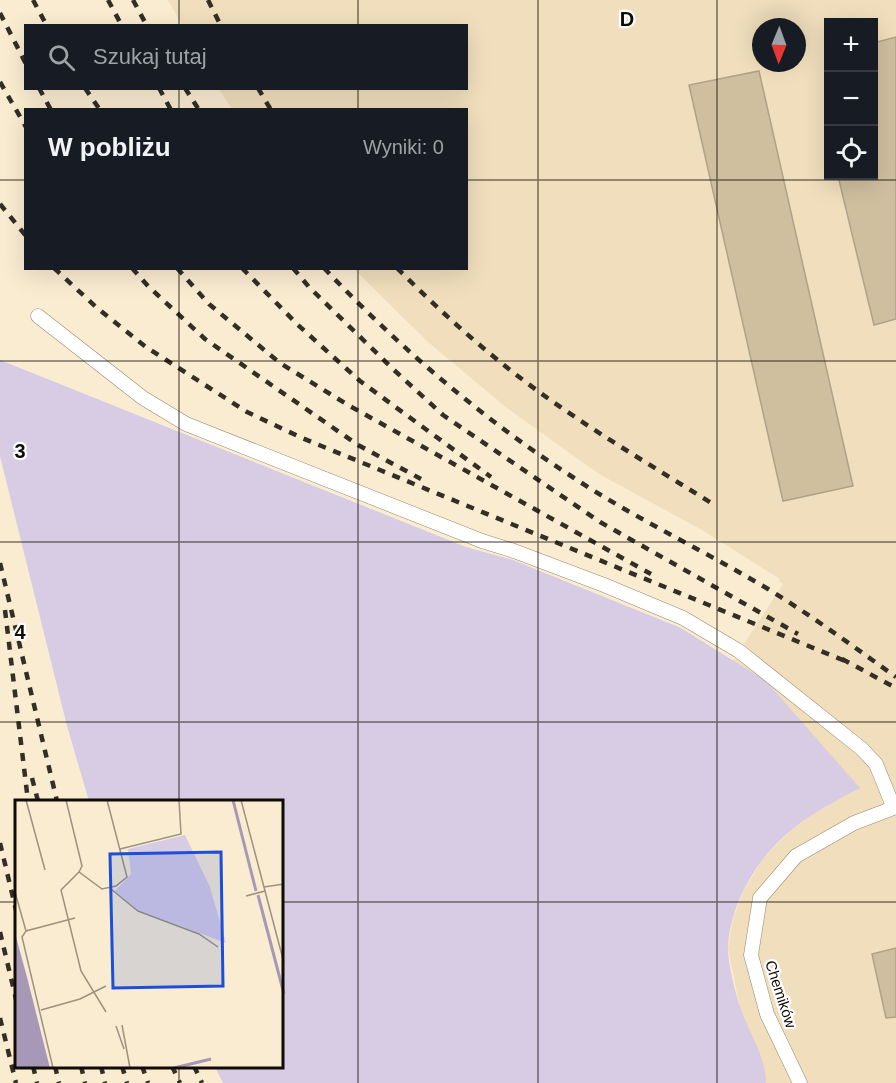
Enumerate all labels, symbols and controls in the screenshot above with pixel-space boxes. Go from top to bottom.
text: D [620,8,634,30]
north arrow [752,18,806,72]
map controls [824,18,878,180]
button: + [824,18,878,72]
search box [24,24,468,90]
icon: search [45,41,78,74]
text: Szukaj tutaj [93,44,207,69]
button: − [824,72,878,126]
button: locate [824,126,878,180]
text: W pobliżu [48,132,171,162]
text: Wyniki: 0 [363,136,444,158]
text: 3 [14,440,26,462]
text: 4 [14,621,26,643]
inset map [15,800,284,1068]
street label: Chemików [762,958,800,1030]

